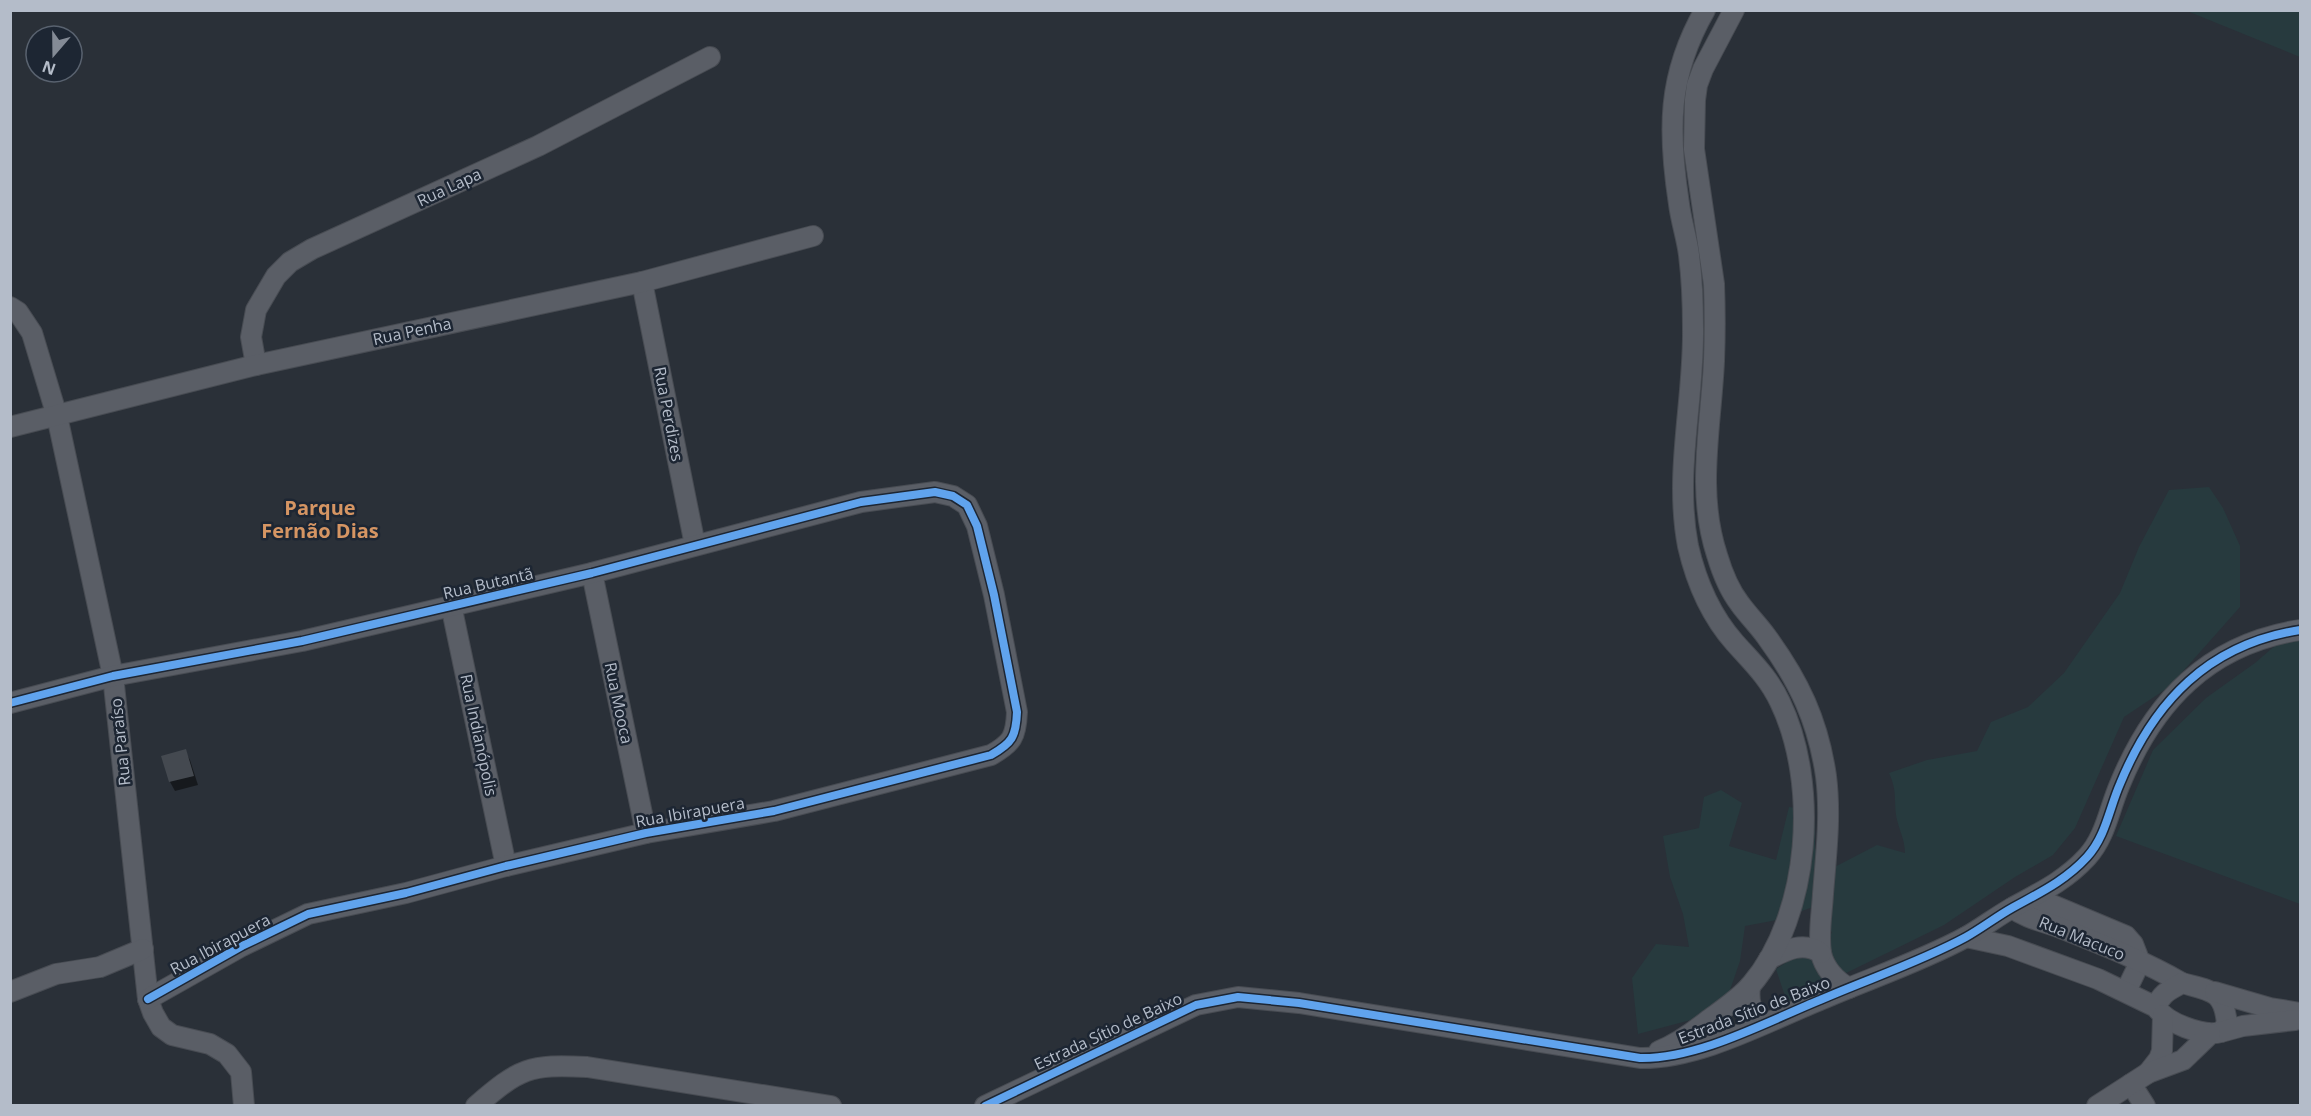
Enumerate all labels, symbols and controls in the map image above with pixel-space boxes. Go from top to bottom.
north arrow [24,24,84,84]
text: N [39,56,59,81]
street label: Rua Lapa [413,163,485,211]
street label: Rua Penha [371,312,453,350]
street label: Rua Perdizes [649,365,689,463]
district label: Parque Fernão Dias [261,494,379,544]
street label: Rua Butantã [441,562,535,604]
street label: Rua Mooca [600,660,638,746]
street label: Rua Indianópolis [455,672,503,798]
street label: Rua Paraíso [104,697,136,787]
street label: Rua Ibirapuera [634,792,746,832]
street label: Rua Ibirapuera [166,908,274,980]
street label: Rua Macuco [2036,911,2128,965]
street label: Estrada Sítio de Baixo [1675,971,1833,1049]
street label: Estrada Sítio de Baixo [1030,987,1186,1075]

